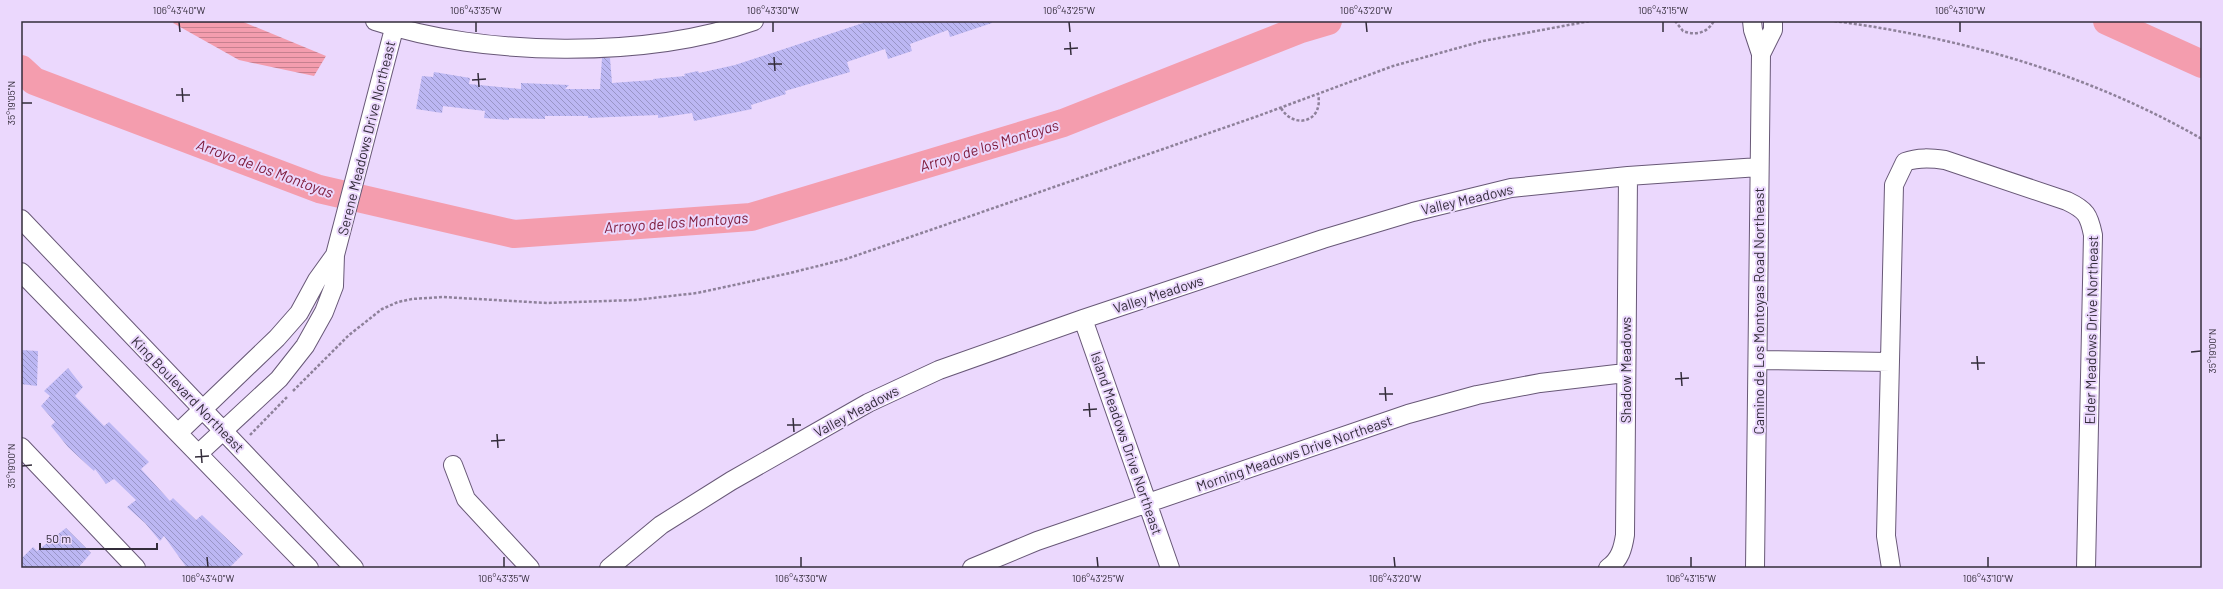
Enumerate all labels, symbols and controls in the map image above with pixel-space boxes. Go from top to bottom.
text: 106°43'40"W [153,4,206,16]
text: 106°43'35"W [450,4,502,16]
text: 106°43'30"W [747,4,799,16]
text: 106°43'25"W [1043,4,1095,16]
text: 106°43'20"W [1340,4,1392,16]
text: 106°43'15"W [1638,4,1688,16]
text: 106°43'10"W [1935,4,1986,16]
street label: Serene Meadows Drive Northeast [334,39,398,237]
text: 35°19'05"N [5,81,17,125]
water label: Arroyo de los Montoyas [917,115,1061,175]
water label: Arroyo de los Montoyas [194,135,336,201]
street label: Valley Meadows [1419,180,1515,218]
street label: Camino de Los Montoyas Road Northeast [1750,187,1767,435]
water label: Arroyo de los Montoyas [603,208,749,236]
street label: Elder Meadows Drive Northeast [2081,235,2101,425]
street label: Valley Meadows [1111,271,1205,317]
street label: Shadow Meadows [1617,316,1634,423]
text: 35°19'00"N [2206,329,2218,373]
street label: King Boulevard Northeast [128,332,248,456]
street label: Island Meadows Drive Northeast [1088,349,1166,537]
street label: Valley Meadows [811,381,902,440]
street label: Morning Meadows Drive Northeast [1194,411,1394,495]
text: 35°19'00"N [5,444,17,488]
scale bar [40,525,157,551]
text: 50 m [46,531,71,545]
text: 106°43'40"W [182,572,235,584]
text: 106°43'35"W [478,572,530,584]
text: 106°43'30"W [775,572,827,584]
text: 106°43'25"W [1072,572,1124,584]
text: 106°43'20"W [1369,572,1421,584]
text: 106°43'15"W [1666,572,1716,584]
text: 106°43'10"W [1963,572,2014,584]

